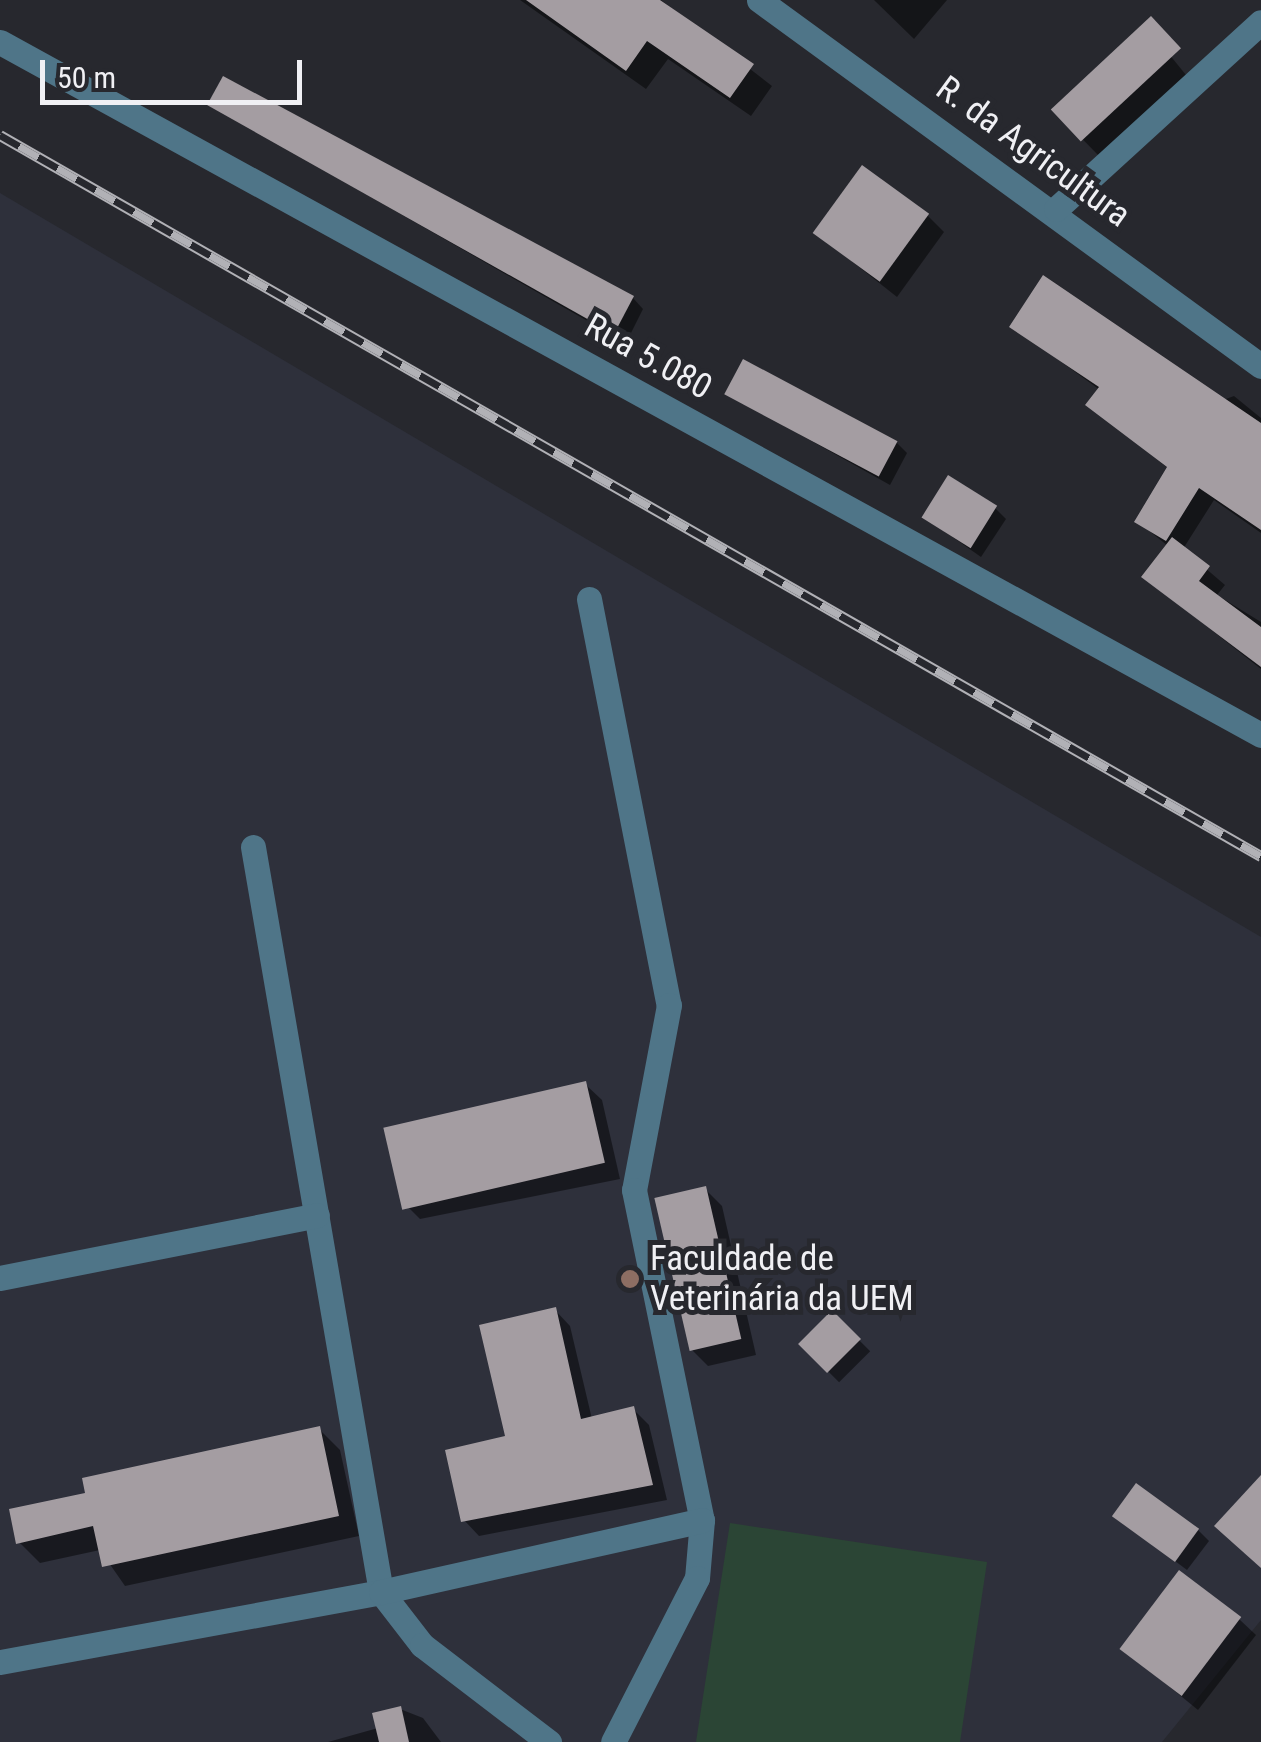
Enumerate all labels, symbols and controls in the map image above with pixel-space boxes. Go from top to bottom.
scale bar [45,40,308,102]
text: 50 m [57,60,116,95]
street label: R. da Agricultura [928,68,1138,236]
street label: Rua 5.080 [577,305,719,409]
place label: Faculdade de Veterinária da UEM [650,1238,914,1320]
marker: Faculdade de Veterinária da UEM [619,1268,641,1290]

